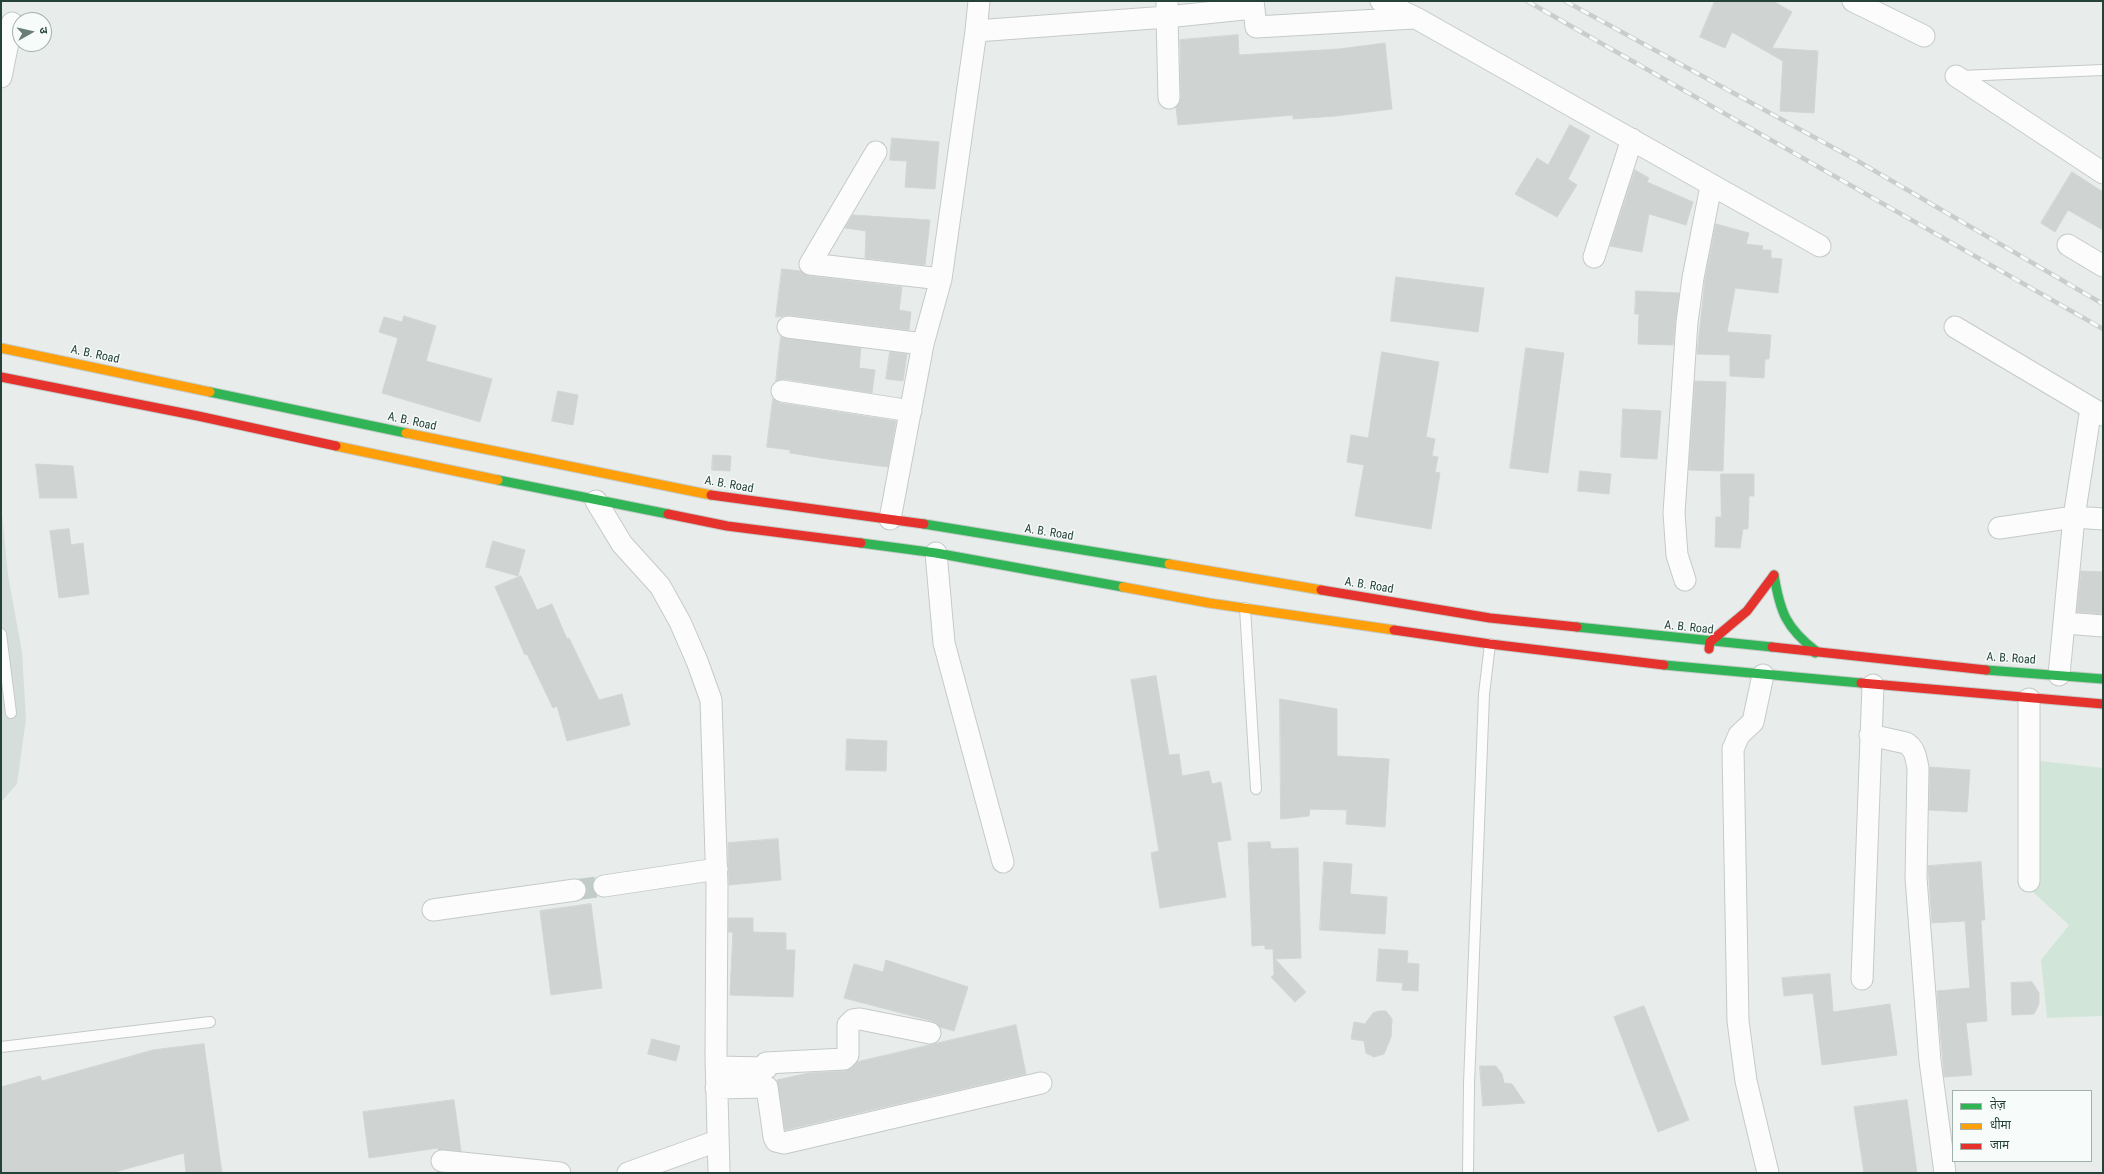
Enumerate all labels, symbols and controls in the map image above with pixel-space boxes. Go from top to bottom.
north arrow [12,12,52,52]
text: उ [37,26,50,34]
street label: A. B. Road [69,343,121,367]
street label: A. B. Road [386,410,438,434]
street label: A. B. Road [703,474,755,496]
street label: A. B. Road [1023,522,1075,544]
street label: A. B. Road [1343,575,1395,597]
street label: A. B. Road [1664,618,1714,638]
street label: A. B. Road [1986,650,2036,668]
legend [1952,1090,2092,1162]
text: तेज़ [1990,1098,2006,1112]
text: धीमा [1990,1118,2011,1132]
text: जाम [1990,1138,2009,1152]

